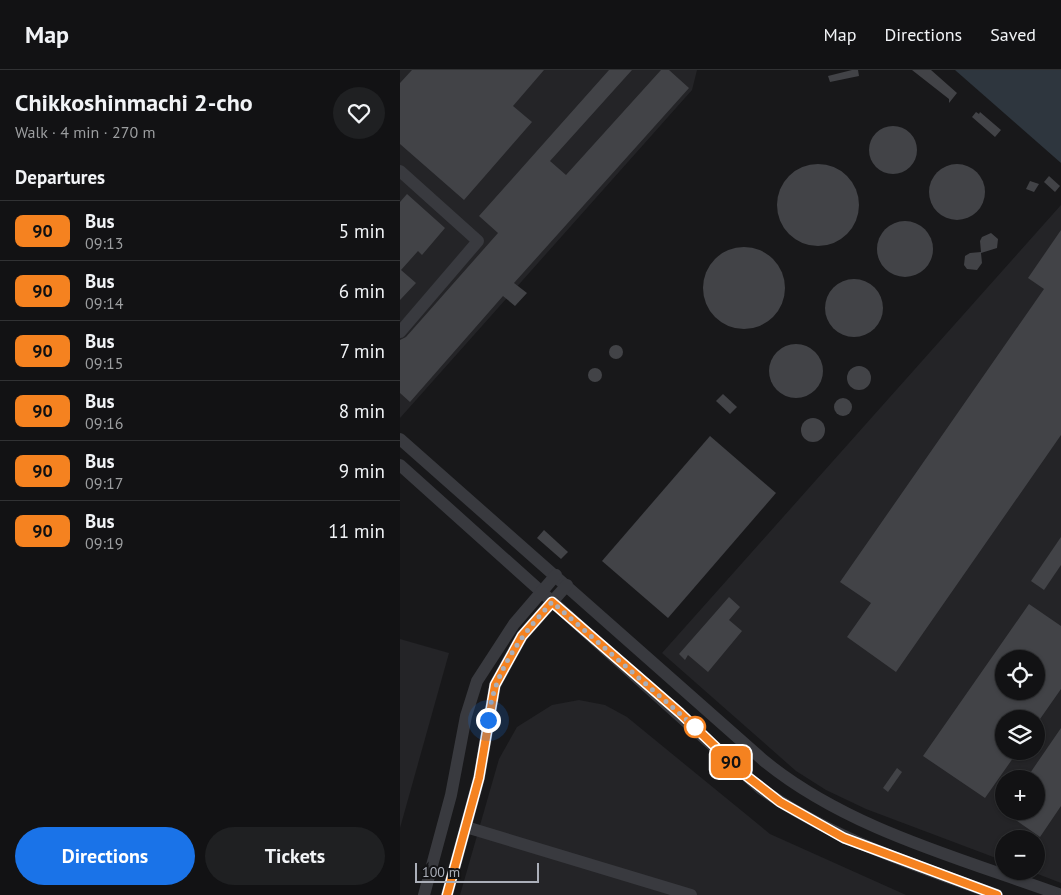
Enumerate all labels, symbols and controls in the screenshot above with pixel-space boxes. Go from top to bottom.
text: Map [25,19,69,50]
text: Map [824,23,856,46]
text: Directions [884,23,962,46]
text: Saved [990,23,1036,46]
text: Chikkoshinmachi 2-cho [15,87,253,118]
button: heart [333,87,385,139]
text: Walk · 4 min · 270 m [15,122,155,142]
text: Departures [15,165,105,189]
text: Bus [85,209,114,233]
text: 90 [32,219,53,242]
text: 5 min [339,219,385,243]
text: 09:13 [85,233,123,253]
text: Bus [85,269,114,293]
text: 90 [32,279,53,302]
text: 6 min [339,279,385,303]
text: 09:14 [85,293,123,313]
text: Bus [85,329,114,353]
text: 90 [32,339,53,362]
text: 7 min [340,339,385,363]
text: 09:15 [85,353,123,373]
text: Bus [85,389,114,413]
text: 90 [32,399,53,422]
text: 8 min [339,399,385,423]
text: 09:16 [85,413,123,433]
text: Bus [85,449,114,473]
text: 90 [32,459,53,482]
text: 9 min [339,459,385,483]
text: 09:17 [85,473,123,493]
text: Bus [85,509,114,533]
text: 90 [32,519,53,542]
text: 11 min [328,519,385,543]
text: 09:19 [85,533,123,553]
map controls [995,650,1045,880]
button: locate [995,650,1045,700]
your location [476,708,501,733]
button: layers [995,710,1045,760]
unlabelled marker [684,716,706,738]
line badge: 90 [708,746,754,778]
text: 90 [721,750,741,773]
button: + [995,770,1045,820]
button: Directions [15,827,195,885]
button: Tickets [205,827,385,885]
button: − [995,830,1045,880]
scale bar [415,860,539,883]
text: 100 m [422,863,460,881]

